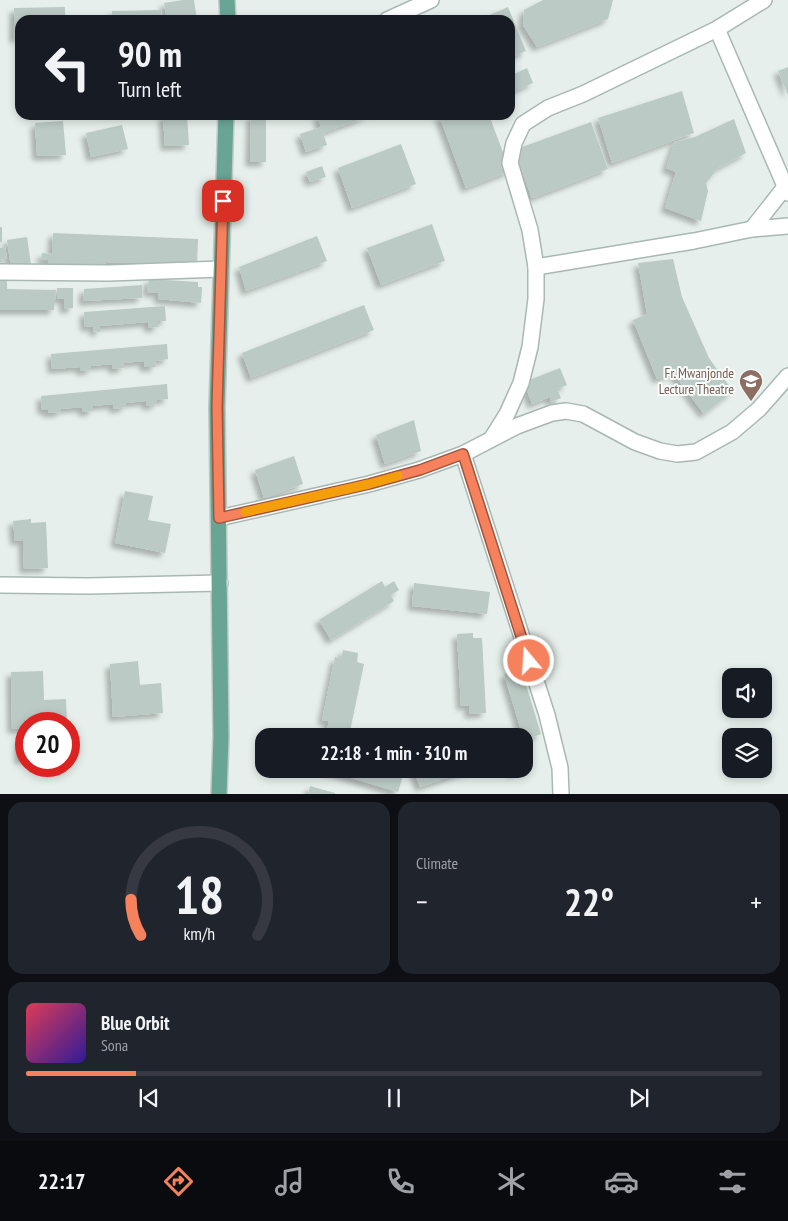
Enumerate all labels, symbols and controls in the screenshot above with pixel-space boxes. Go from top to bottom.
text: 90 m [118,31,182,77]
icon: left [35,35,100,100]
text: Turn left [118,75,182,103]
pin [202,180,244,222]
icon: arrive [209,187,237,215]
place label: Fr. Mwanjonde Lecture Theatre [659,364,734,398]
school or university icon: Fr. Mwanjonde Lecture Theatre [738,368,764,402]
position arrow [502,634,554,686]
map controls [722,668,772,778]
button: sound [722,668,772,718]
speed limit sign: 20 [15,712,80,777]
button: layers [722,728,772,778]
text: 22:18 · 1 min · 310 m [321,741,467,765]
text: Climate [416,853,458,873]
text: 18 [174,861,224,928]
text: 22° [564,877,614,926]
text: − [416,883,428,920]
text: + [750,883,762,920]
text: km/h [183,922,215,945]
text: Blue Orbit [101,1011,170,1035]
text: Sona [101,1035,128,1055]
icon: previous [135,1084,163,1112]
icon: pause [380,1084,408,1112]
icon: next [625,1084,653,1112]
icon: directions [161,1164,196,1199]
icon: music [272,1164,307,1199]
icon: phone [383,1164,418,1199]
icon: climate [494,1164,529,1199]
icon: car [604,1164,639,1199]
icon: filters [715,1164,750,1199]
text: 22:17 [38,1167,85,1195]

